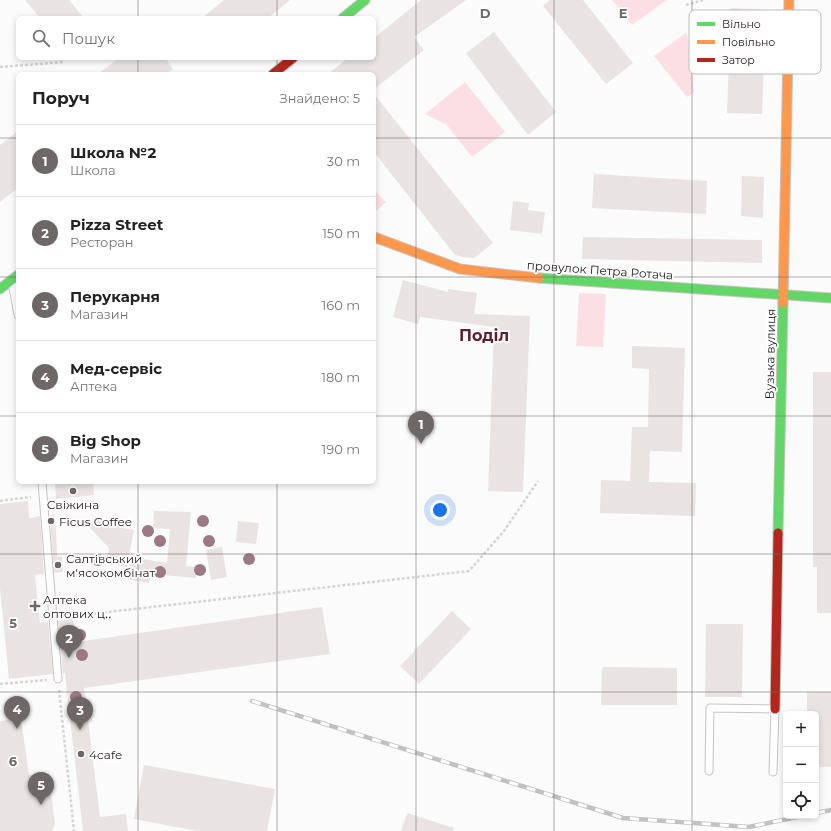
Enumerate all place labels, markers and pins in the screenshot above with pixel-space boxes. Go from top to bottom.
pin: 1 [408,411,434,444]
marker: Свіжина [68,486,78,496]
place label: Свіжина [47,497,99,512]
place label: Ficus Coffee [59,514,132,529]
marker: Ficus Coffee [46,516,56,526]
place label: Салтівський м'ясокомбінат [66,551,156,580]
marker: Салтівський м'ясокомбінат [53,560,63,570]
place label: Аптека оптових ц‥ [43,592,111,621]
marker: Аптека оптових ц‥ [30,601,40,611]
pin: 2 [56,625,82,658]
pin: 4 [4,696,30,729]
pin: 3 [67,697,93,730]
place label: 4cafe [89,747,122,762]
marker: 4cafe [76,749,86,759]
pin: 5 [28,772,54,805]

